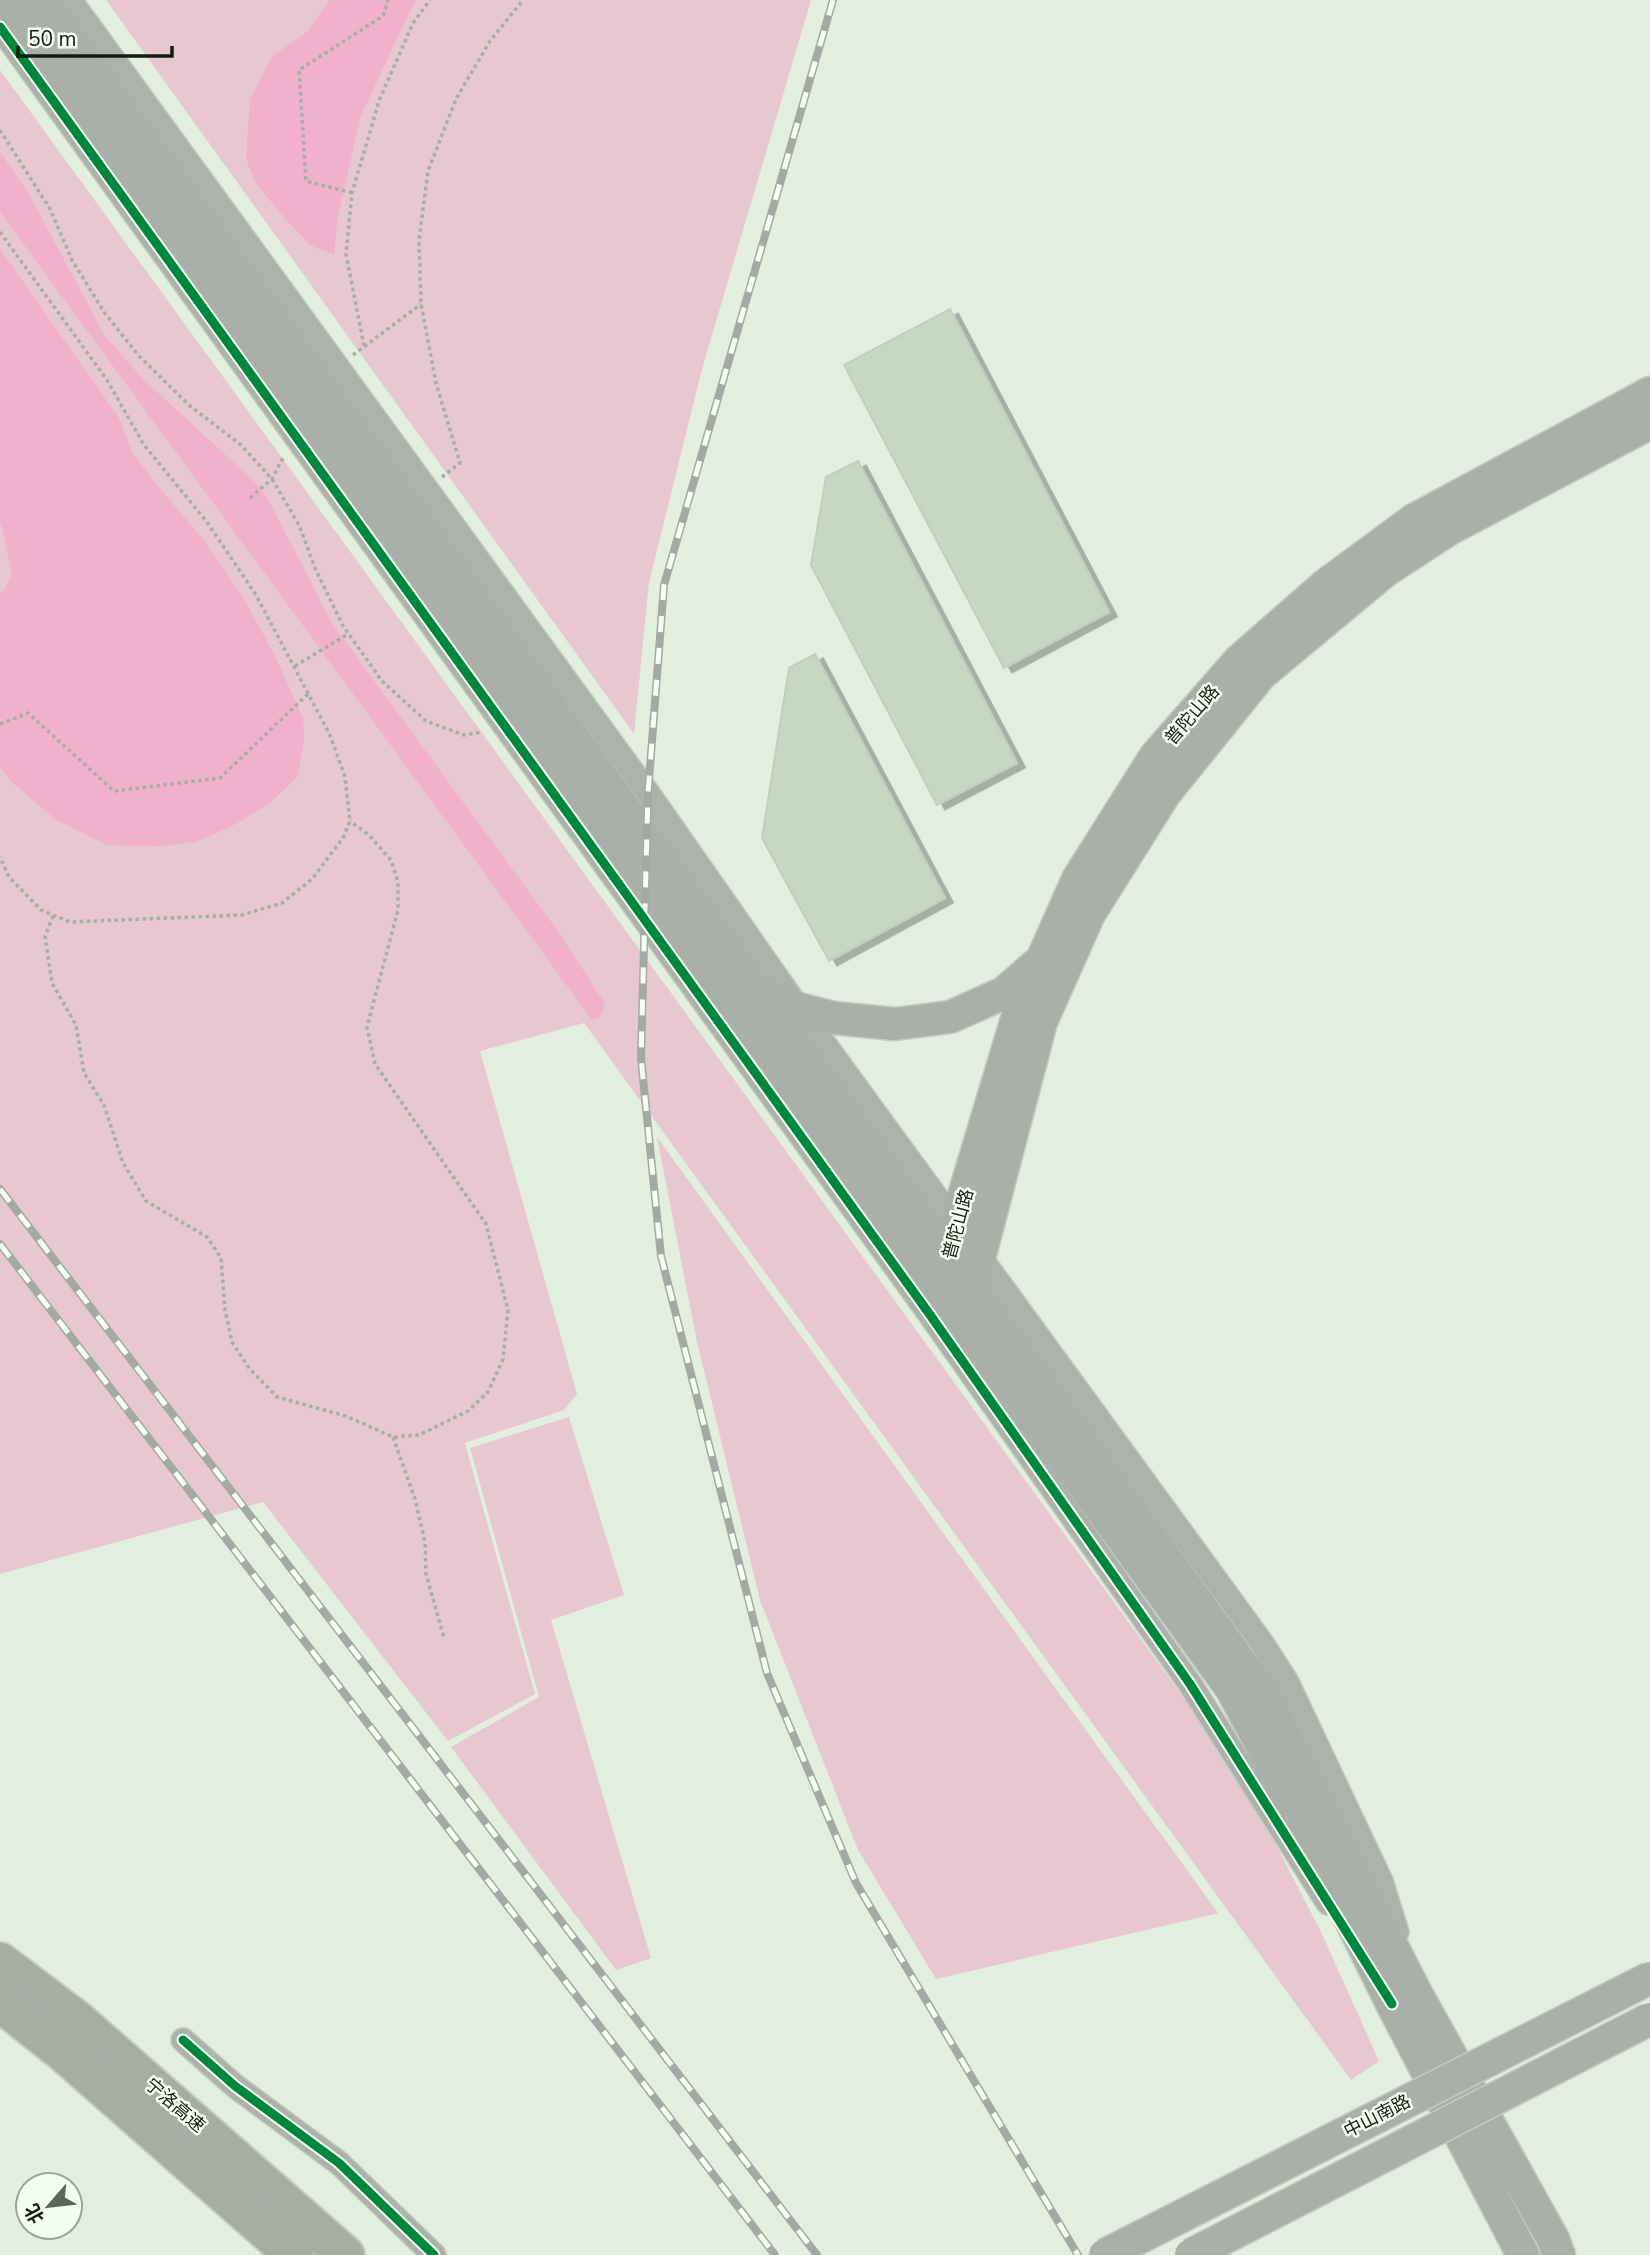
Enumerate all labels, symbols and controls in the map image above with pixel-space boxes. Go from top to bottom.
scale bar [18,14,172,58]
text: 50 m [28,25,77,53]
street label: 普陀山路 [1159,680,1225,750]
street label: 普陀山路 [937,1186,979,1262]
street label: 宁洛高速 [140,2072,210,2138]
street label: 中山南路 [1339,2089,1415,2143]
north arrow [14,2171,84,2241]
text: 北 [19,2199,51,2228]

